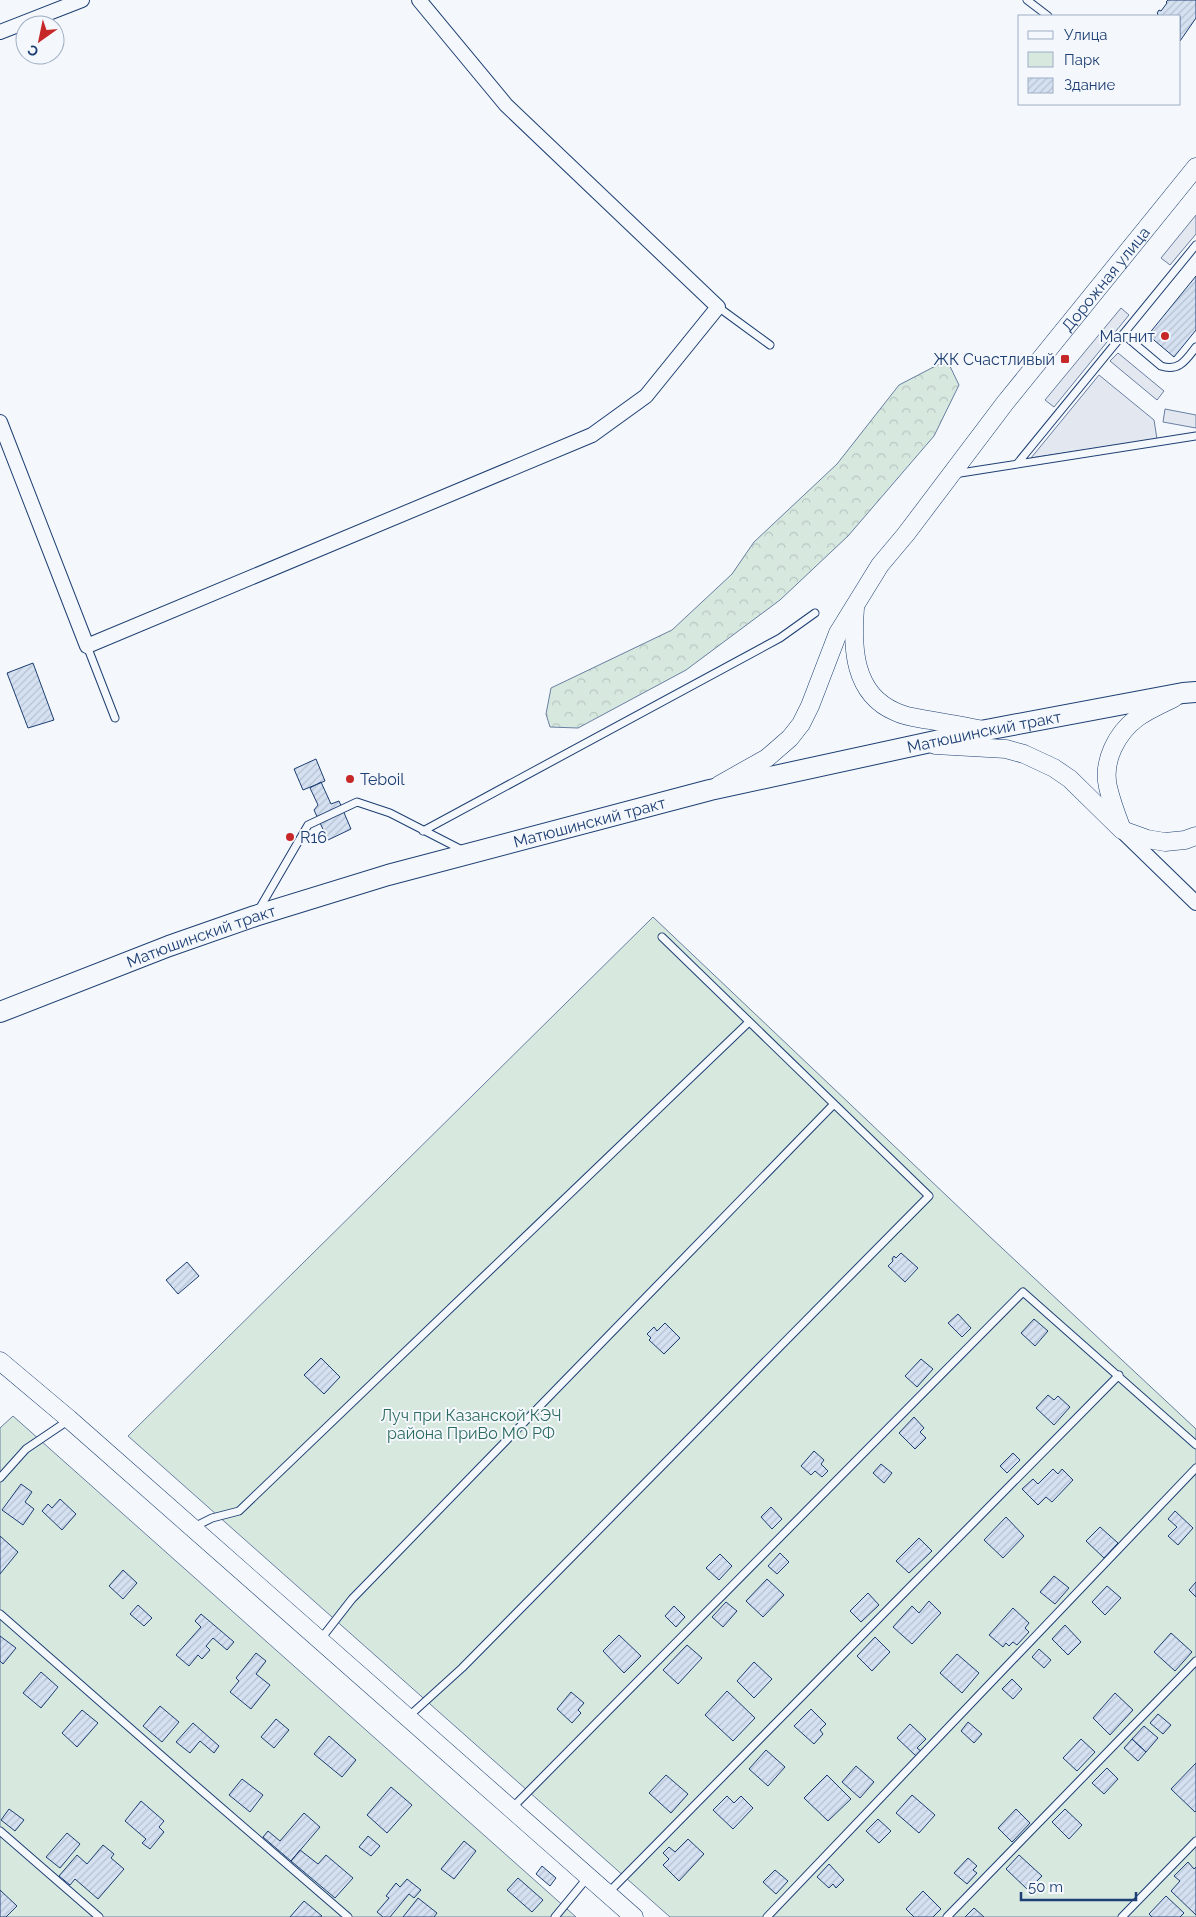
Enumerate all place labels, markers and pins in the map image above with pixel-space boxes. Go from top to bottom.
place label: Магнит [1099,327,1155,346]
marker: Магнит [1159,330,1171,342]
place label: ЖК Счастливый [933,350,1055,369]
marker: ЖК Счастливый [1059,353,1071,365]
place label: Teboil [360,770,405,789]
marker: Teboil [344,773,356,785]
place label: R16 [300,828,327,847]
marker: R16 [284,831,296,843]

